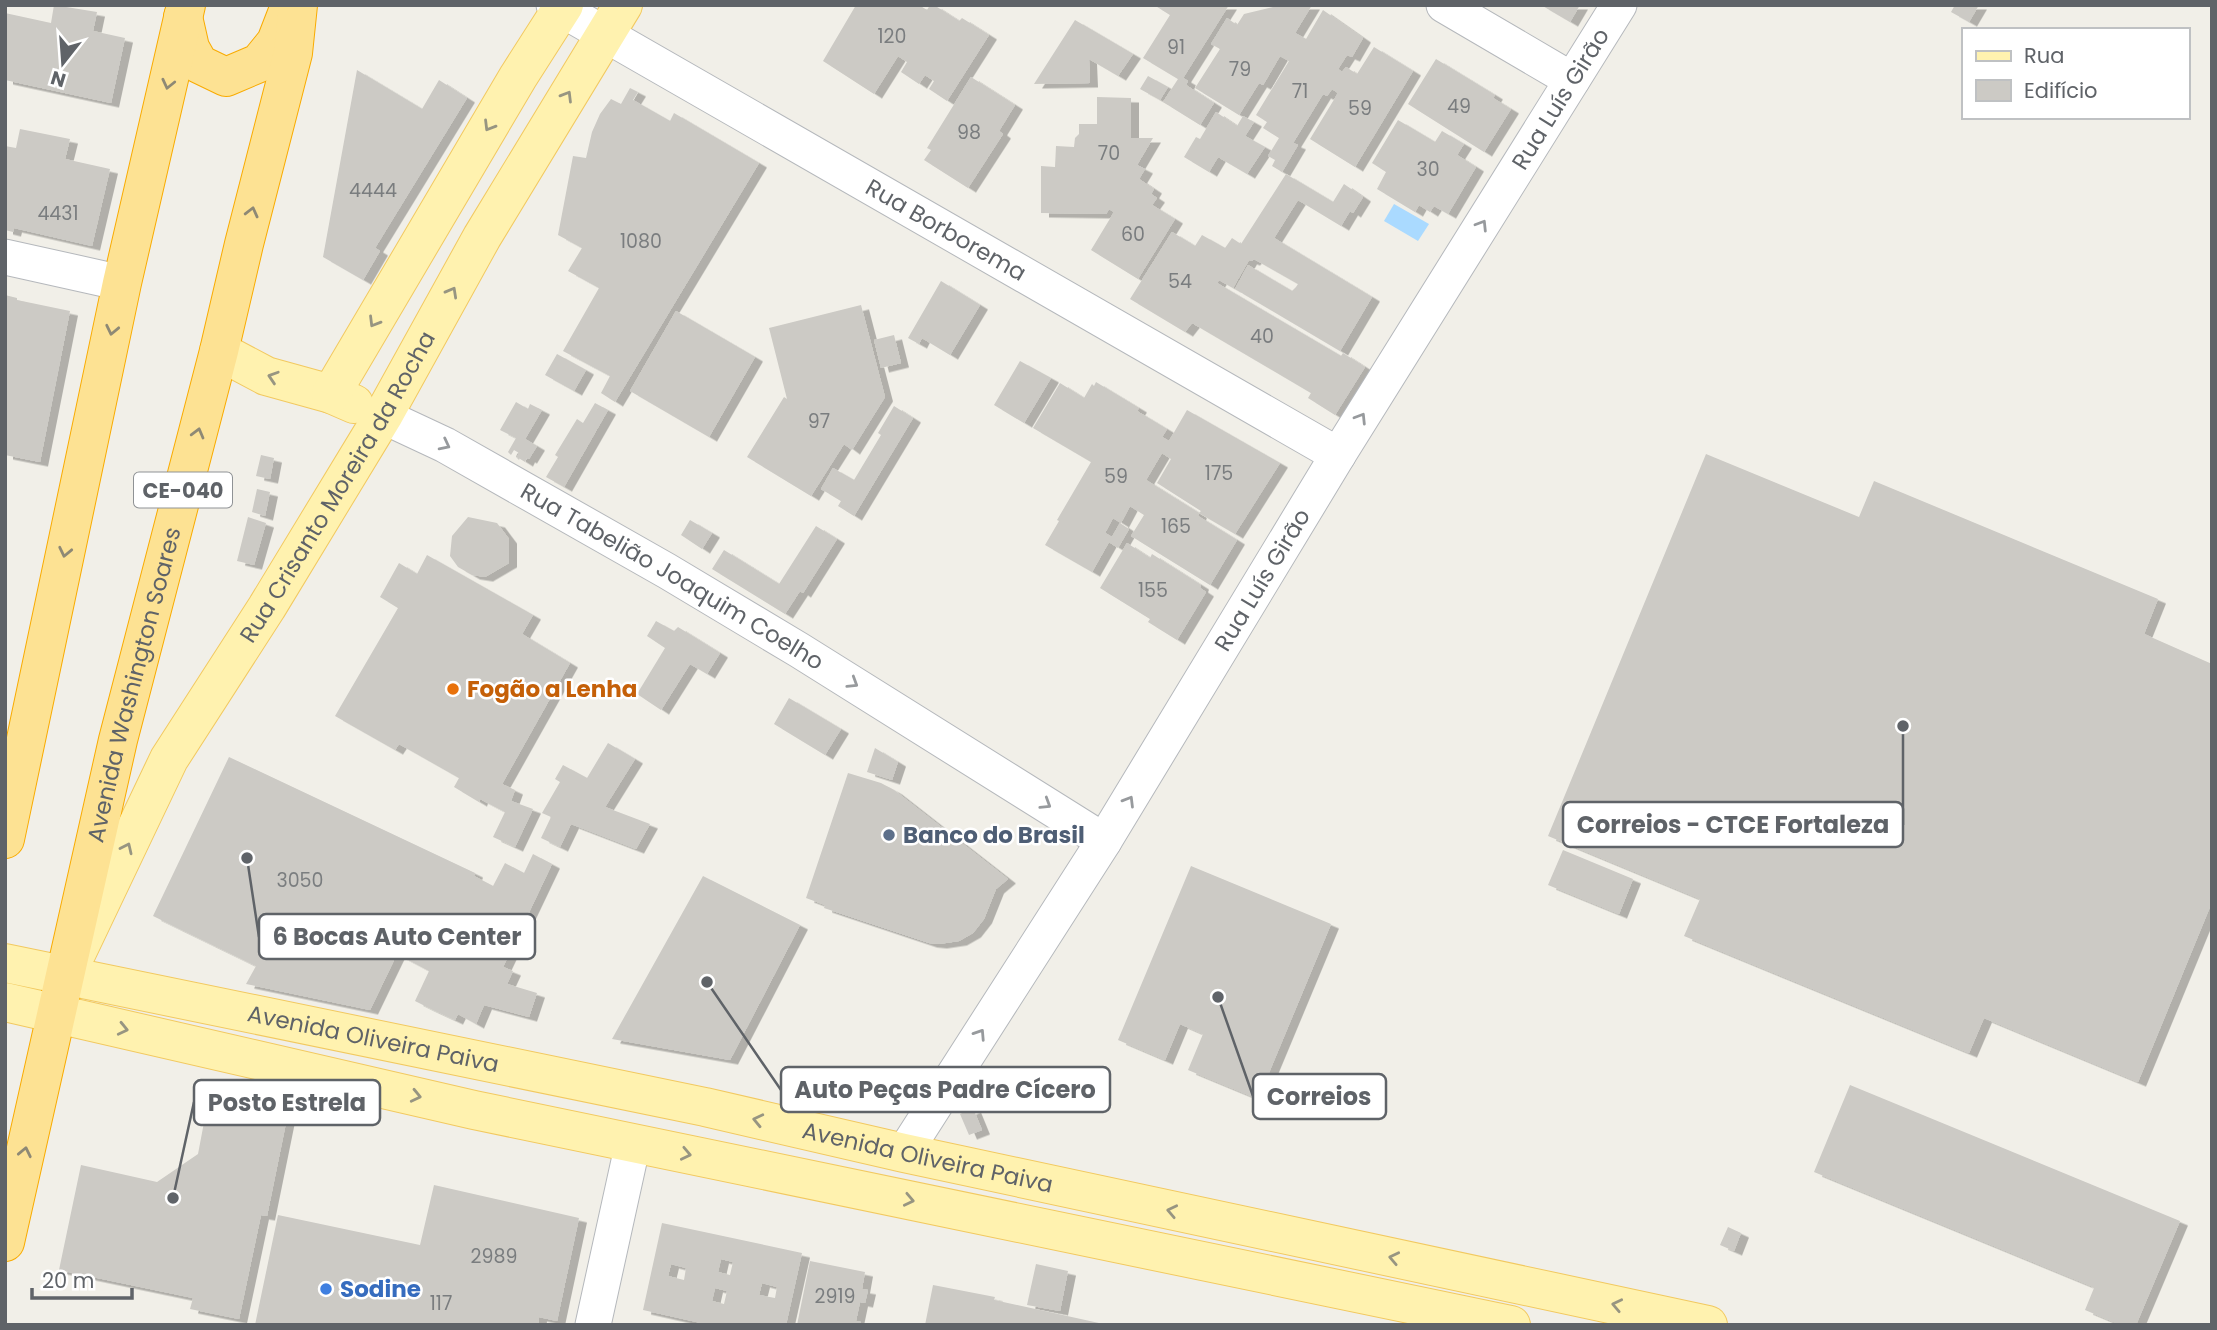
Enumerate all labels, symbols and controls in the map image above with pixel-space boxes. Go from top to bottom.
street label: Rua Luís Girão [1504,22,1617,176]
house number: 120 [878,23,906,50]
north arrow [28,28,98,98]
legend [1962,28,2189,119]
house number: 91 [1167,34,1185,61]
text: Rua [2024,41,2064,70]
house number: 79 [1229,56,1251,83]
text: N [47,64,69,94]
text: Edifício [2024,76,2098,105]
one-way arrow [161,78,176,90]
house number: 71 [1292,78,1308,105]
one-way arrow [559,90,572,103]
house number: 49 [1447,93,1471,120]
house number: 59 [1348,95,1372,122]
one-way arrow [485,118,498,131]
house number: 98 [957,119,981,146]
house number: 70 [1098,140,1120,167]
house number: 30 [1416,156,1440,183]
street label: Rua Borborema [860,171,1032,289]
house number: 4444 [349,177,397,204]
house number: 4431 [37,200,79,227]
one-way arrow [244,206,258,218]
one-way arrow [1473,219,1486,232]
house number: 60 [1121,221,1145,248]
house number: 1080 [620,228,662,255]
house number: 54 [1168,268,1192,295]
one-way arrow [444,287,457,299]
one-way arrow [369,314,382,327]
house number: 40 [1250,323,1274,350]
one-way arrow [106,324,121,336]
street label: Rua Crisanto Moreira da Rocha [232,325,443,649]
one-way arrow [268,371,280,386]
house number: 97 [808,408,830,435]
one-way arrow [1353,413,1366,426]
one-way arrow [190,427,204,439]
one-way arrow [438,437,450,451]
house number: 175 [1205,460,1233,487]
house number: 59 [1104,463,1128,490]
road number: CE-040 [134,472,232,508]
street label: Rua Tabelião Joaquim Coelho [515,475,830,678]
street label: Rua Luís Girão [1207,503,1318,657]
house number: 165 [1161,513,1191,540]
street label: Avenida Washington Soares [79,524,189,845]
one-way arrow [59,546,74,558]
house number: 155 [1138,577,1168,604]
place label: Fogão a Lenha [467,673,637,705]
one-way arrow [845,675,858,688]
marker: Fogão a Lenha [445,681,461,697]
one-way arrow [1120,795,1133,808]
one-way arrow [1038,796,1051,809]
callout: Correios - CTCE Fortaleza [1563,802,1903,847]
text: Correios - CTCE Fortaleza [1577,808,1889,841]
place label: Banco do Brasil [903,819,1085,851]
marker: Banco do Brasil [881,827,897,843]
one-way arrow [119,843,133,855]
house number: 3050 [277,867,324,894]
callout: 6 Bocas Auto Center [259,914,535,959]
text: 6 Bocas Auto Center [273,920,521,953]
street label: Avenida Oliveira Paiva [245,997,502,1080]
one-way arrow [116,1021,128,1035]
one-way arrow [972,1029,985,1042]
callout: Auto Peças Padre Cícero [781,1067,1110,1112]
text: Auto Peças Padre Cícero [794,1073,1096,1106]
callout: Correios [1253,1074,1386,1119]
callout: Posto Estrela [194,1080,380,1125]
text: Correios [1267,1080,1371,1113]
text: Posto Estrela [208,1086,366,1119]
one-way arrow [410,1088,422,1102]
one-way arrow [752,1113,764,1128]
street label: Avenida Oliveira Paiva [799,1114,1056,1200]
one-way arrow [16,1146,31,1158]
one-way arrow [680,1146,692,1161]
one-way arrow [903,1191,915,1206]
one-way arrow [1166,1204,1178,1219]
house number: 2989 [471,1243,517,1270]
one-way arrow [1388,1252,1400,1267]
scale bar [32,1256,131,1300]
text: 20 m [42,1266,95,1295]
place label: Sodine [340,1273,421,1305]
marker: Sodine [318,1281,334,1297]
house number: 2919 [815,1283,855,1310]
house number: 117 [430,1290,452,1317]
one-way arrow [1611,1299,1623,1314]

